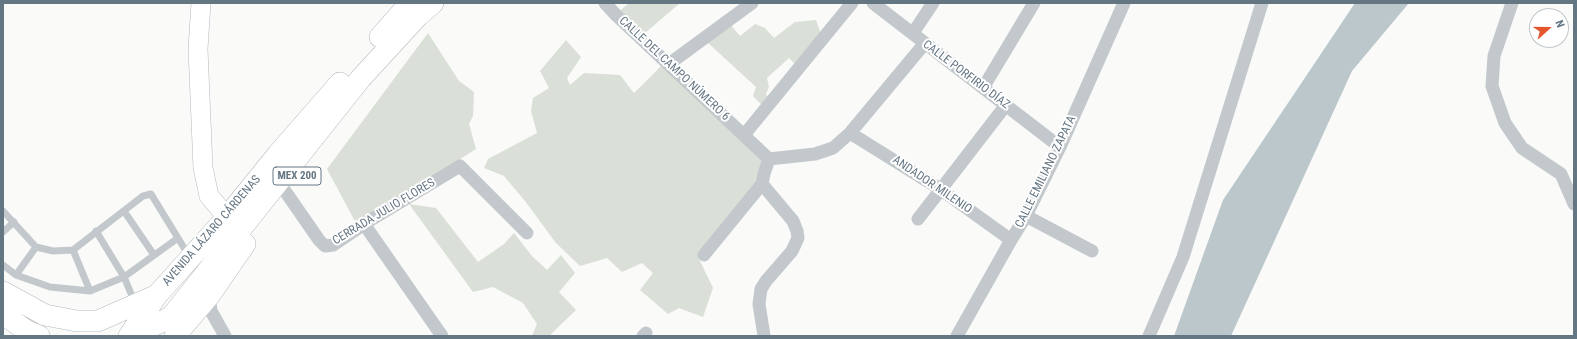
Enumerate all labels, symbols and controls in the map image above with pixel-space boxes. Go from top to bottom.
north arrow [1529,8,1569,48]
street label: CALLE DEL CAMPO NÚMERO 6 [616,14,732,124]
text: N [1552,18,1567,29]
street label: CALLE PORFIRIO DÍAZ [920,38,1012,112]
street label: CALLE EMILIANO ZAPATA [1013,114,1079,230]
street label: ANDADOR MILENIO [890,153,974,217]
road number: MEX 200 [273,167,321,185]
street label: AVENIDA LÁZARO CÁRDENAS [160,173,264,289]
street label: CERRADA JULIO FLORES [330,176,438,248]

